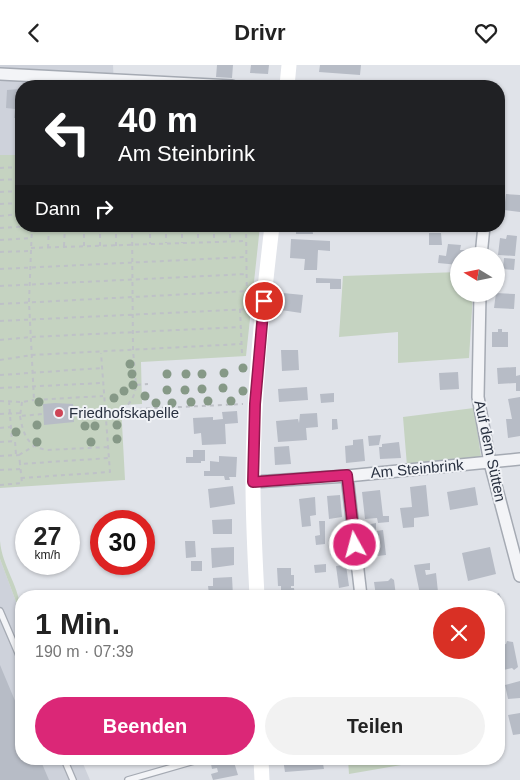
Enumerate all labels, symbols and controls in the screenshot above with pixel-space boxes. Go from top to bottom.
icon: back [20,19,48,47]
icon: heart [472,19,500,47]
text: Drivr [234,20,286,45]
icon: left [35,100,100,165]
text: 40 m [118,100,198,139]
text: Am Steinbrink [118,141,255,166]
icon: right [90,195,118,223]
text: Dann [35,198,80,219]
north arrow [450,247,505,303]
map controls [450,247,505,302]
pin [243,280,285,322]
icon: arrive [250,287,278,315]
street label: Auf dem Sütten [471,399,510,503]
place label: Friedhofskapelle [69,404,179,421]
marker: Friedhofskapelle [53,407,65,419]
street label: Am Steinbrink [370,456,465,481]
speed limit sign: 30 [90,510,155,575]
position arrow [328,518,380,570]
text: 27 [34,522,61,550]
text: km/h [34,548,61,562]
text: 1 Min. [35,607,120,640]
button: close [433,607,485,659]
text: 190 m · 07:39 [35,643,134,660]
button: Beenden [35,697,255,755]
button: Teilen [265,697,485,755]

